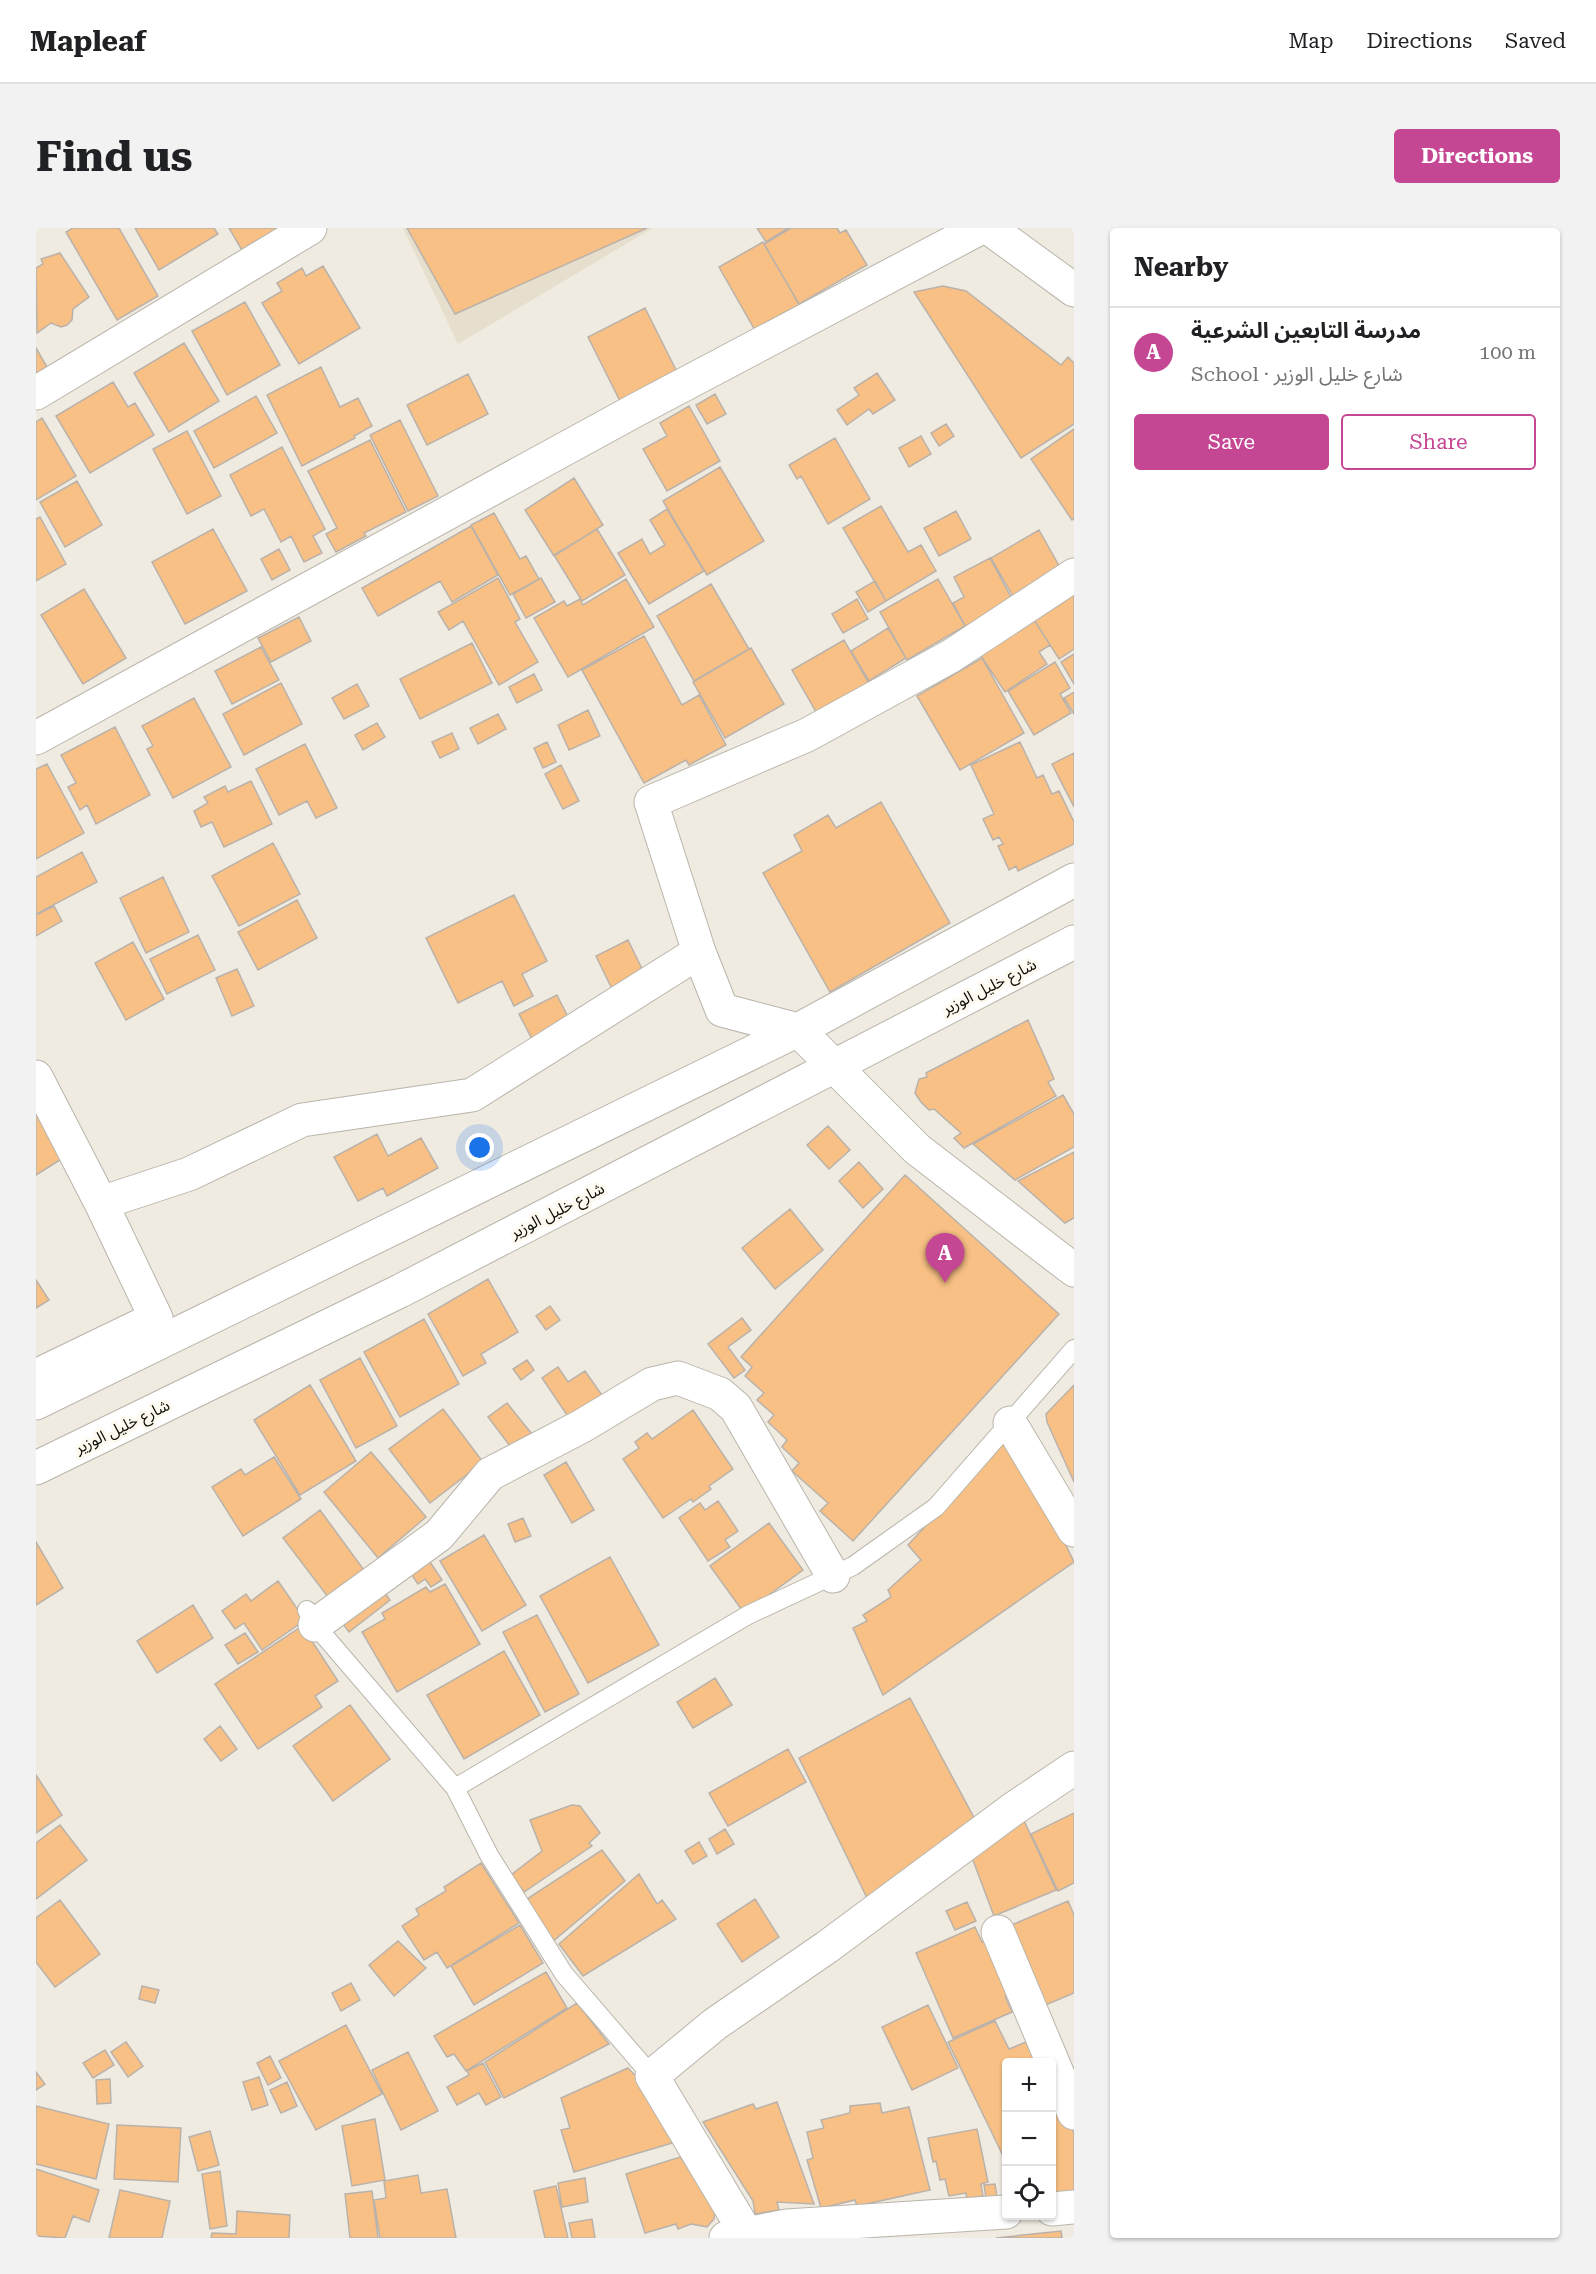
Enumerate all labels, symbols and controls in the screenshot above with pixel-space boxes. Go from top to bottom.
text: Mapleaf [30,25,146,58]
text: Map [1289,29,1333,53]
text: Directions [1366,29,1472,53]
text: Saved [1505,29,1566,53]
button: Directions [1394,129,1560,183]
text: Find us [36,132,193,181]
text: Nearby [1134,252,1228,282]
text: مدرسة التابعين الشرعية [1191,318,1421,343]
text: A [1146,340,1161,364]
text: 100 m [1479,340,1536,364]
text: School · شارع خليل الوزير [1191,362,1403,386]
button: Save [1134,414,1329,470]
button: Share [1341,414,1536,470]
street label: شارع خليل الوزير [938,955,1041,1021]
your location [465,1133,494,1162]
street label: شارع خليل الوزير [506,1179,609,1245]
pin: A [926,1234,964,1283]
street label: شارع خليل الوزير [71,1395,174,1461]
map controls [1002,2058,1056,2220]
button: + [1002,2058,1056,2112]
button: − [1002,2112,1056,2166]
button: locate [1002,2166,1056,2220]

